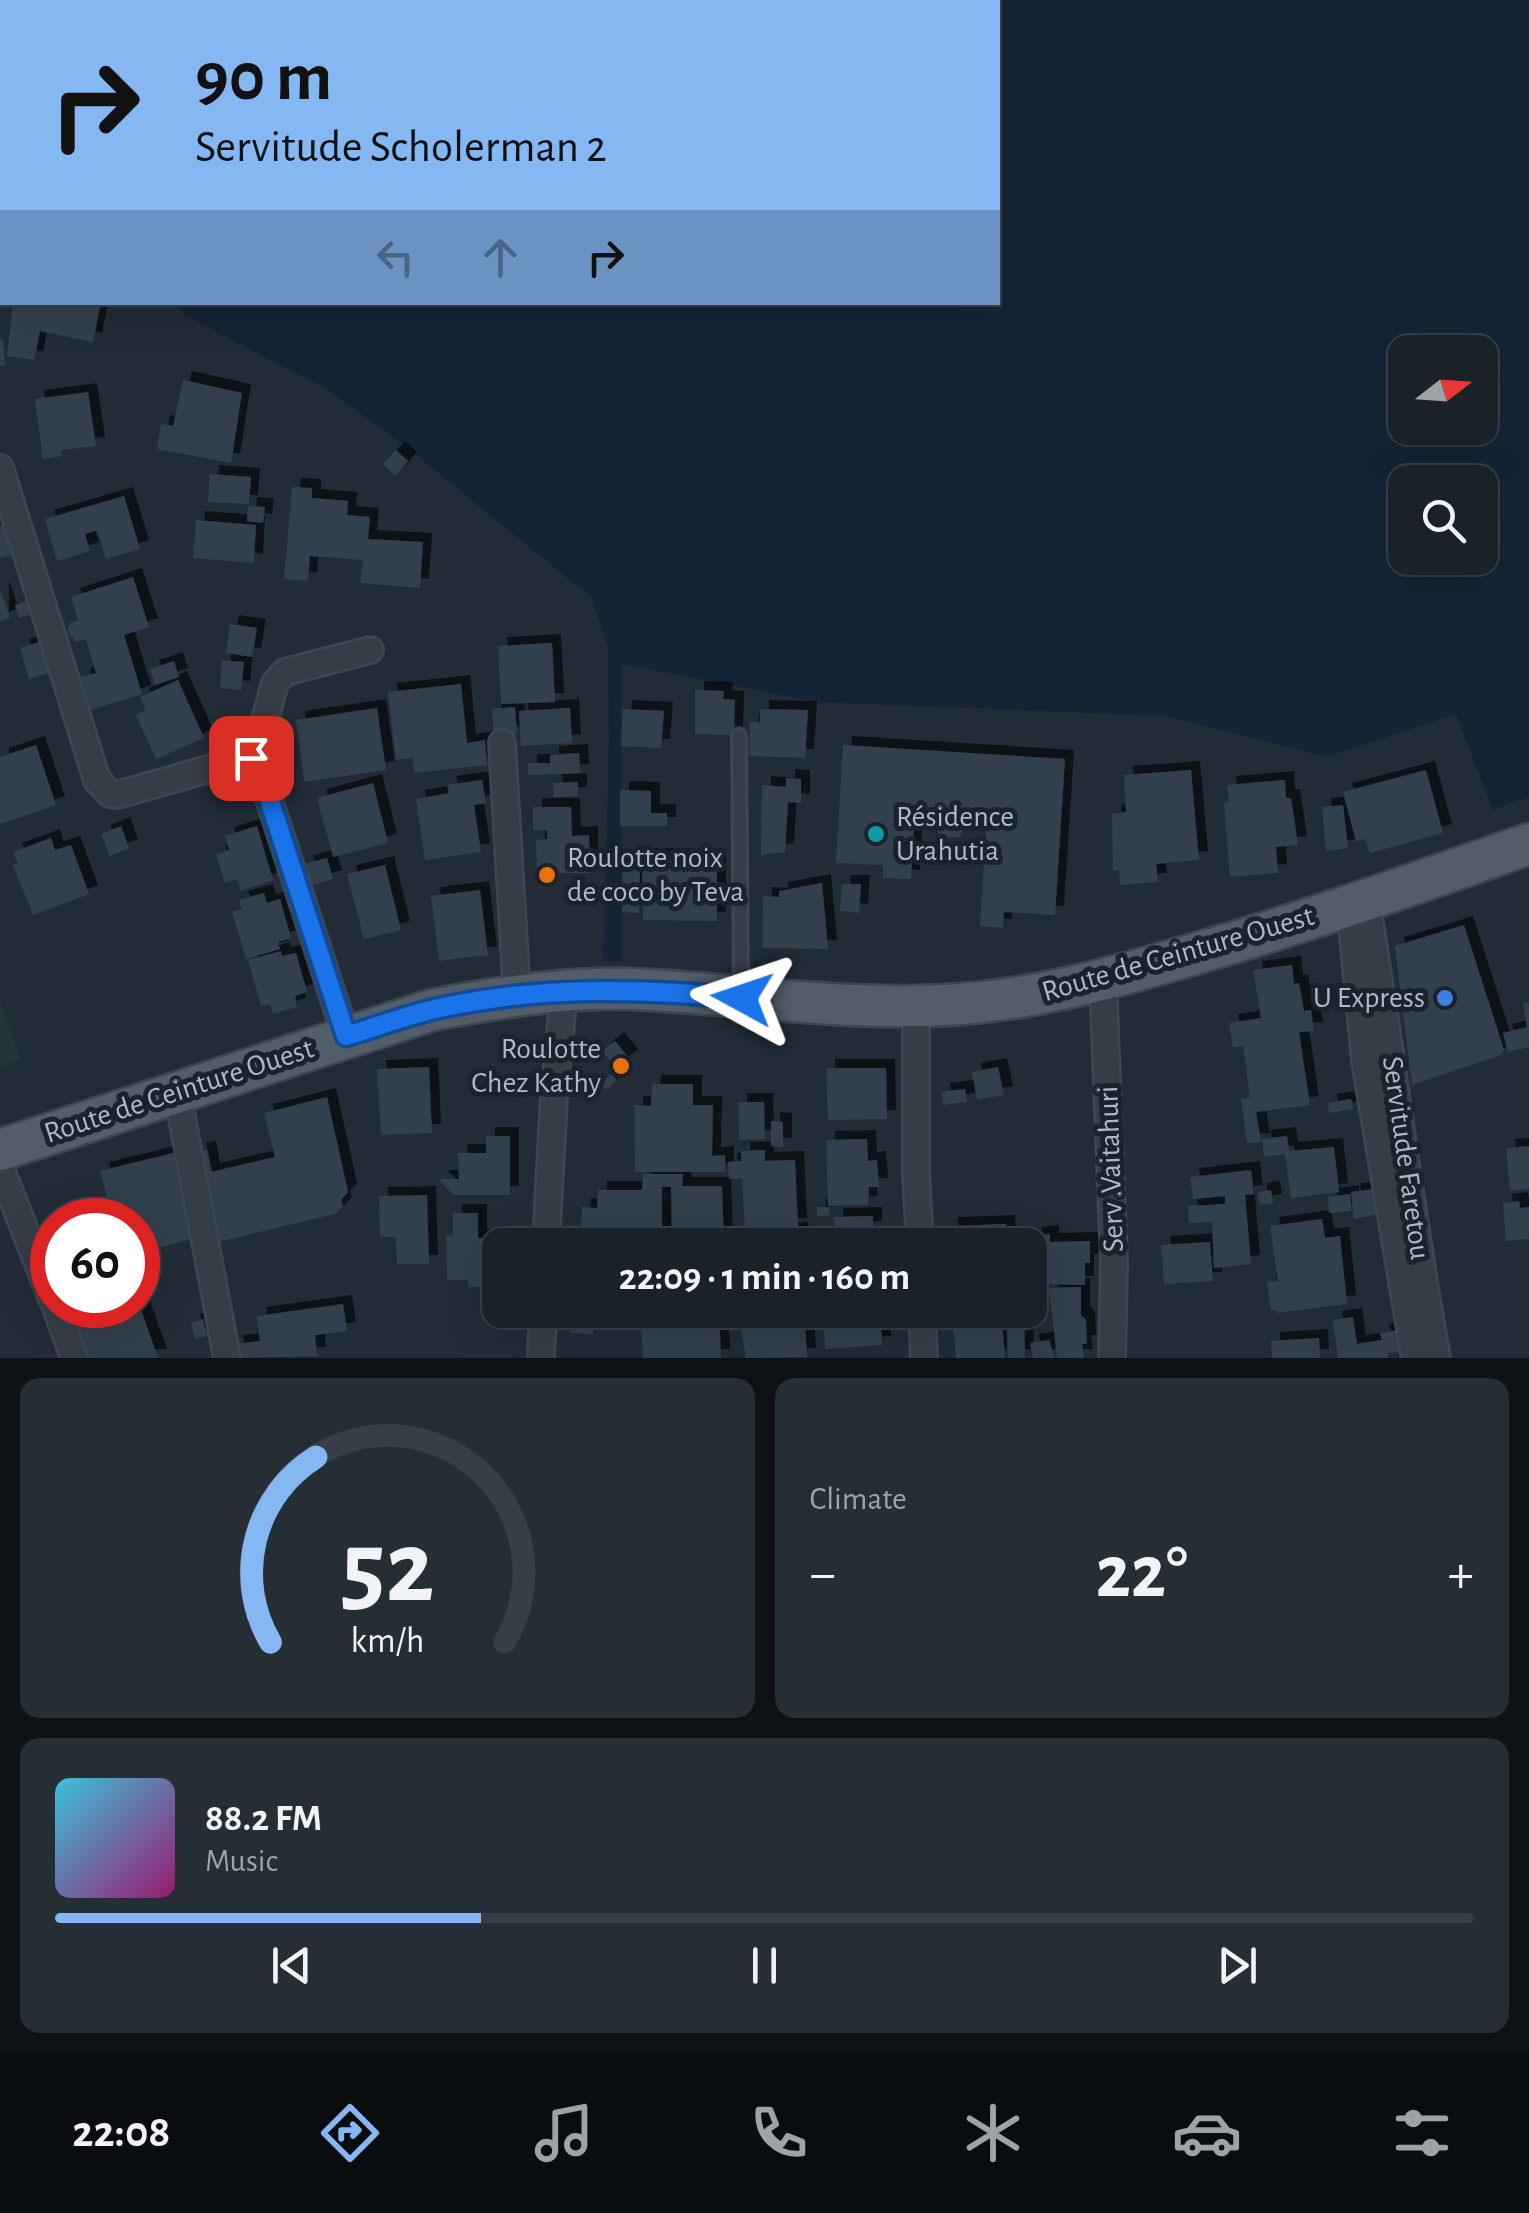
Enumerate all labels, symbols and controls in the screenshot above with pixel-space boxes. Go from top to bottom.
icon: right [30,40,160,170]
text: 90 m [195,43,332,113]
text: Servitude Scholerman 2 [195,125,607,170]
icon: left [368,230,423,285]
icon: ahead [473,230,528,285]
icon: right [578,230,633,285]
north arrow [1388,335,1498,445]
map controls [1388,335,1498,575]
button: search [1388,465,1498,575]
pin [209,716,294,801]
icon: arrive [224,731,279,786]
place label: Résidence Urahutia [896,802,1014,866]
marker: Résidence Urahutia [865,823,887,845]
place label: Roulotte noix de coco by Teva [567,843,744,907]
marker: Roulotte noix de coco by Teva [536,864,558,886]
street label: Route de Ceinture Ouest [1039,901,1318,1007]
position arrow [690,946,794,1050]
place label: U Express [1313,983,1425,1013]
marker: U Express [1434,987,1456,1009]
street label: Route de Ceinture Ouest [41,1033,318,1149]
place label: Roulotte Chez Kathy [471,1034,601,1098]
street label: Servitude Faretou [1377,1054,1435,1262]
marker: Roulotte Chez Kathy [610,1055,632,1077]
street label: Serv .Vaitahuri [1093,1085,1129,1253]
speed limit sign: 60 [30,1198,160,1328]
text: 22:09 · 1 min · 160 m [619,1259,910,1297]
text: Climate [810,1483,907,1515]
text: 52 [340,1517,434,1621]
text: 22° [1095,1536,1188,1611]
text: − [810,1547,836,1602]
text: + [1448,1547,1474,1602]
text: km/h [350,1623,424,1659]
text: 88.2 FM [205,1800,322,1838]
text: Music [205,1845,278,1877]
icon: previous [264,1938,319,1993]
icon: pause [737,1938,792,1993]
icon: next [1210,1938,1265,1993]
icon: directions [315,2098,385,2168]
icon: music [529,2098,599,2168]
icon: phone [744,2098,814,2168]
icon: climate [958,2098,1028,2168]
icon: car [1172,2098,1242,2168]
icon: filters [1387,2098,1457,2168]
text: 22:08 [72,2110,171,2155]

